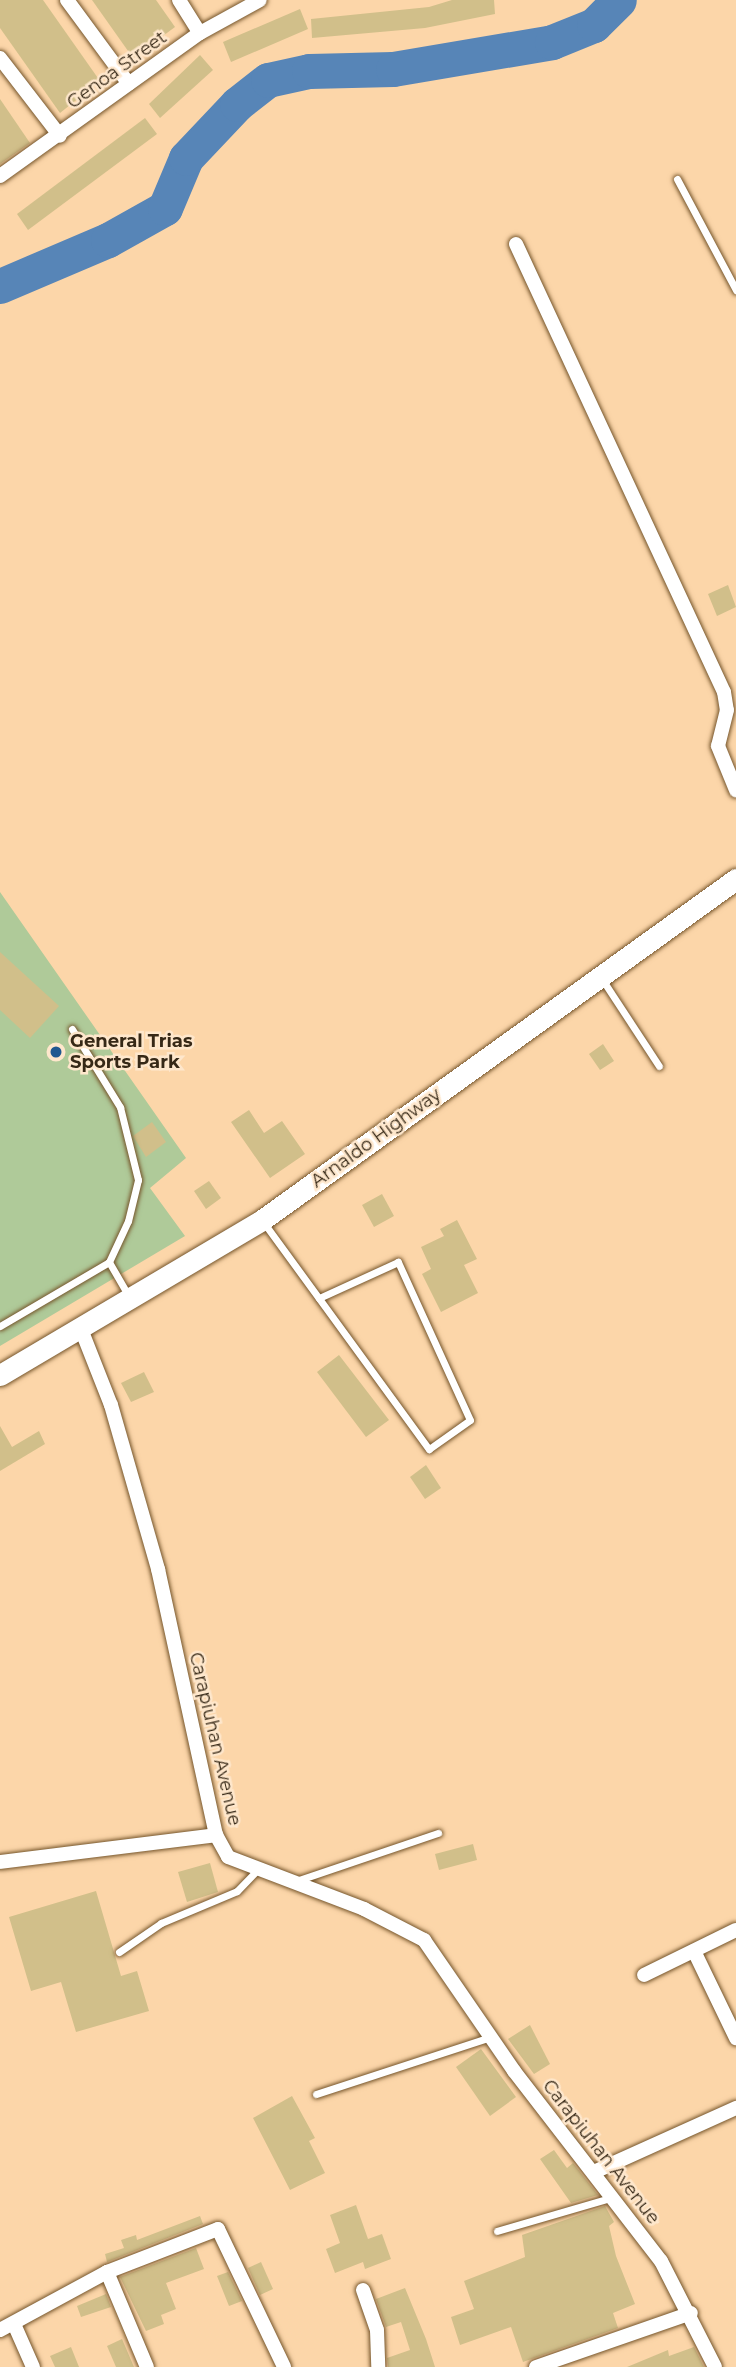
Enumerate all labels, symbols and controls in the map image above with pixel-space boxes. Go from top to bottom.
street label: Genoa Street [63,27,171,113]
place label: General Trias Sports Park [70,1031,192,1074]
marker: General Trias Sports Park [48,1044,64,1060]
street label: Arnaldo Highway [307,1084,445,1192]
street label: Carapiuhan Avenue [185,1650,245,1828]
street label: Carapiuhan Avenue [538,2076,664,2228]

